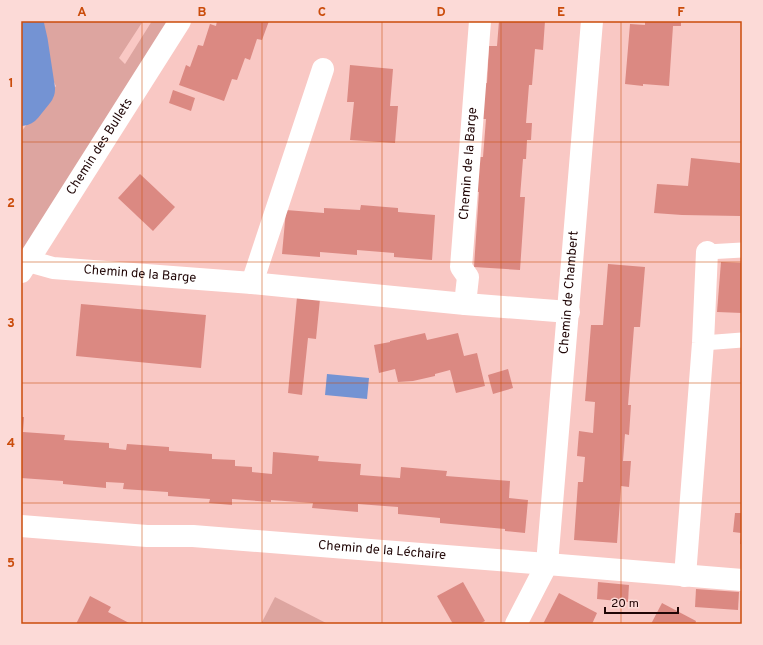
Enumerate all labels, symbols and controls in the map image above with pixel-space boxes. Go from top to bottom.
text: A [77,5,87,21]
text: B [198,5,207,21]
text: C [318,5,326,21]
text: D [436,5,446,21]
text: E [557,5,565,21]
text: F [677,5,685,21]
text: 1 [8,76,14,92]
street label: Chemin des Bullets [64,96,137,198]
street label: Chemin de la Barge [457,107,481,221]
text: 2 [7,196,15,212]
street label: Chemin de Chambert [556,230,583,355]
street label: Chemin de la Barge [83,262,197,287]
text: 3 [7,316,15,332]
text: 4 [7,436,15,452]
street label: Chemin de la Léchaire [317,538,447,564]
text: 5 [7,556,15,572]
scale bar [605,589,678,615]
text: 20 m [611,596,639,612]

